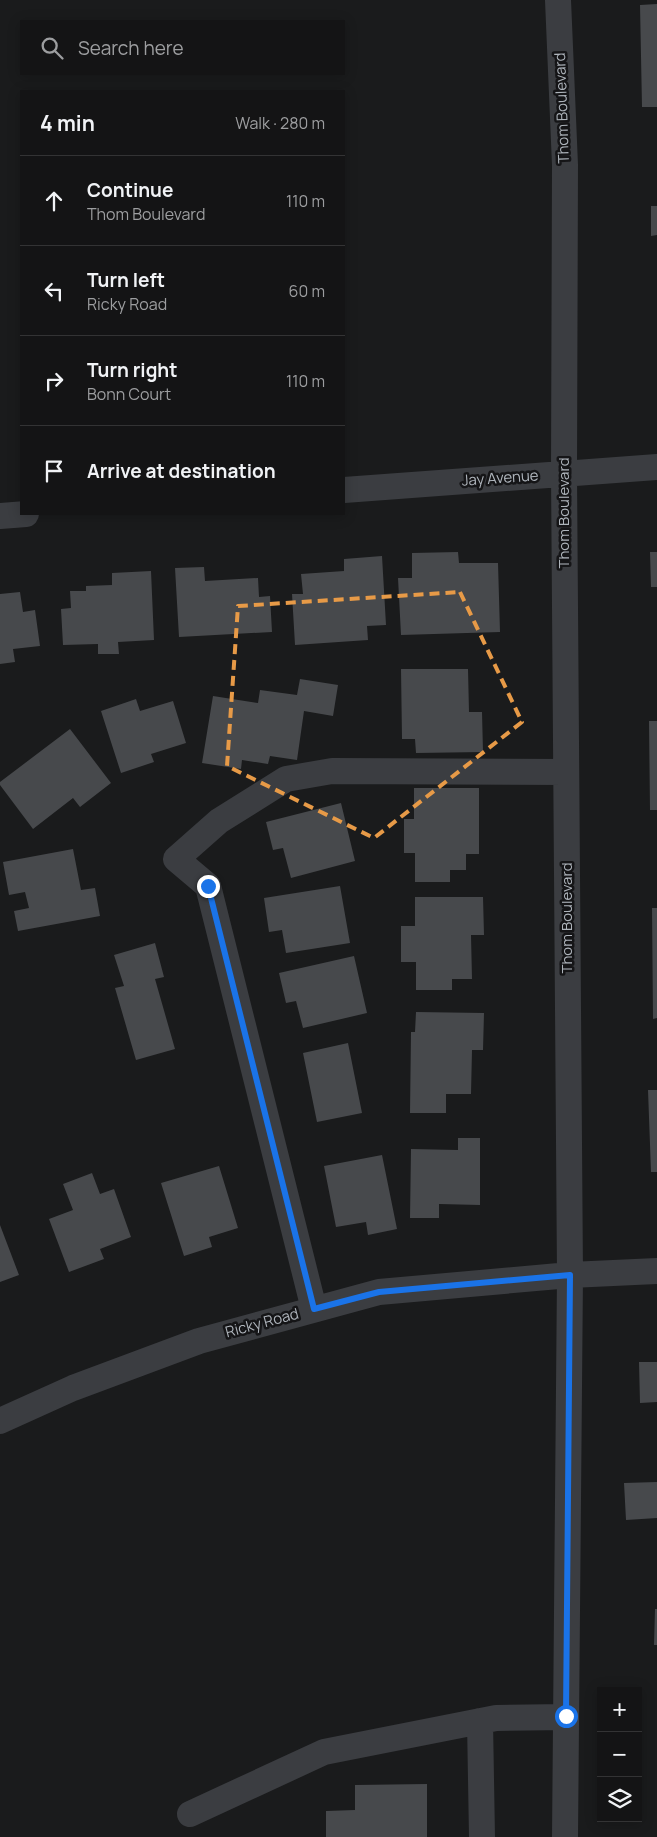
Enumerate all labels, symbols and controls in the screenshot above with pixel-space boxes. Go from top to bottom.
search box [20,20,345,75]
icon: search [38,34,66,62]
text: Search here [78,35,184,61]
street label: Thom Boulevard [549,52,574,164]
text: 4 min [40,109,95,137]
text: Walk · 280 m [235,112,325,134]
text: Continue [87,177,173,203]
icon: ahead [40,187,68,215]
text: 110 m [286,190,325,212]
text: Thom Boulevard [87,203,205,225]
text: Turn left [87,267,165,293]
icon: left [40,277,68,305]
text: 60 m [289,280,325,302]
text: Ricky Road [87,293,167,315]
text: Turn right [87,357,177,383]
icon: right [40,367,68,395]
text: 110 m [286,370,325,392]
text: Bonn Court [87,383,171,405]
icon: arrive [40,457,68,485]
street label: Thom Boulevard [553,457,574,569]
text: Arrive at destination [87,458,276,484]
street label: Jay Avenue [461,464,539,491]
street label: Thom Boulevard [556,862,577,974]
route end [197,875,220,898]
street label: Ricky Road [223,1303,301,1342]
map controls [597,1687,642,1822]
button: + [597,1687,642,1732]
route start [555,1705,578,1728]
button: − [597,1732,642,1777]
button: layers [597,1777,642,1822]

